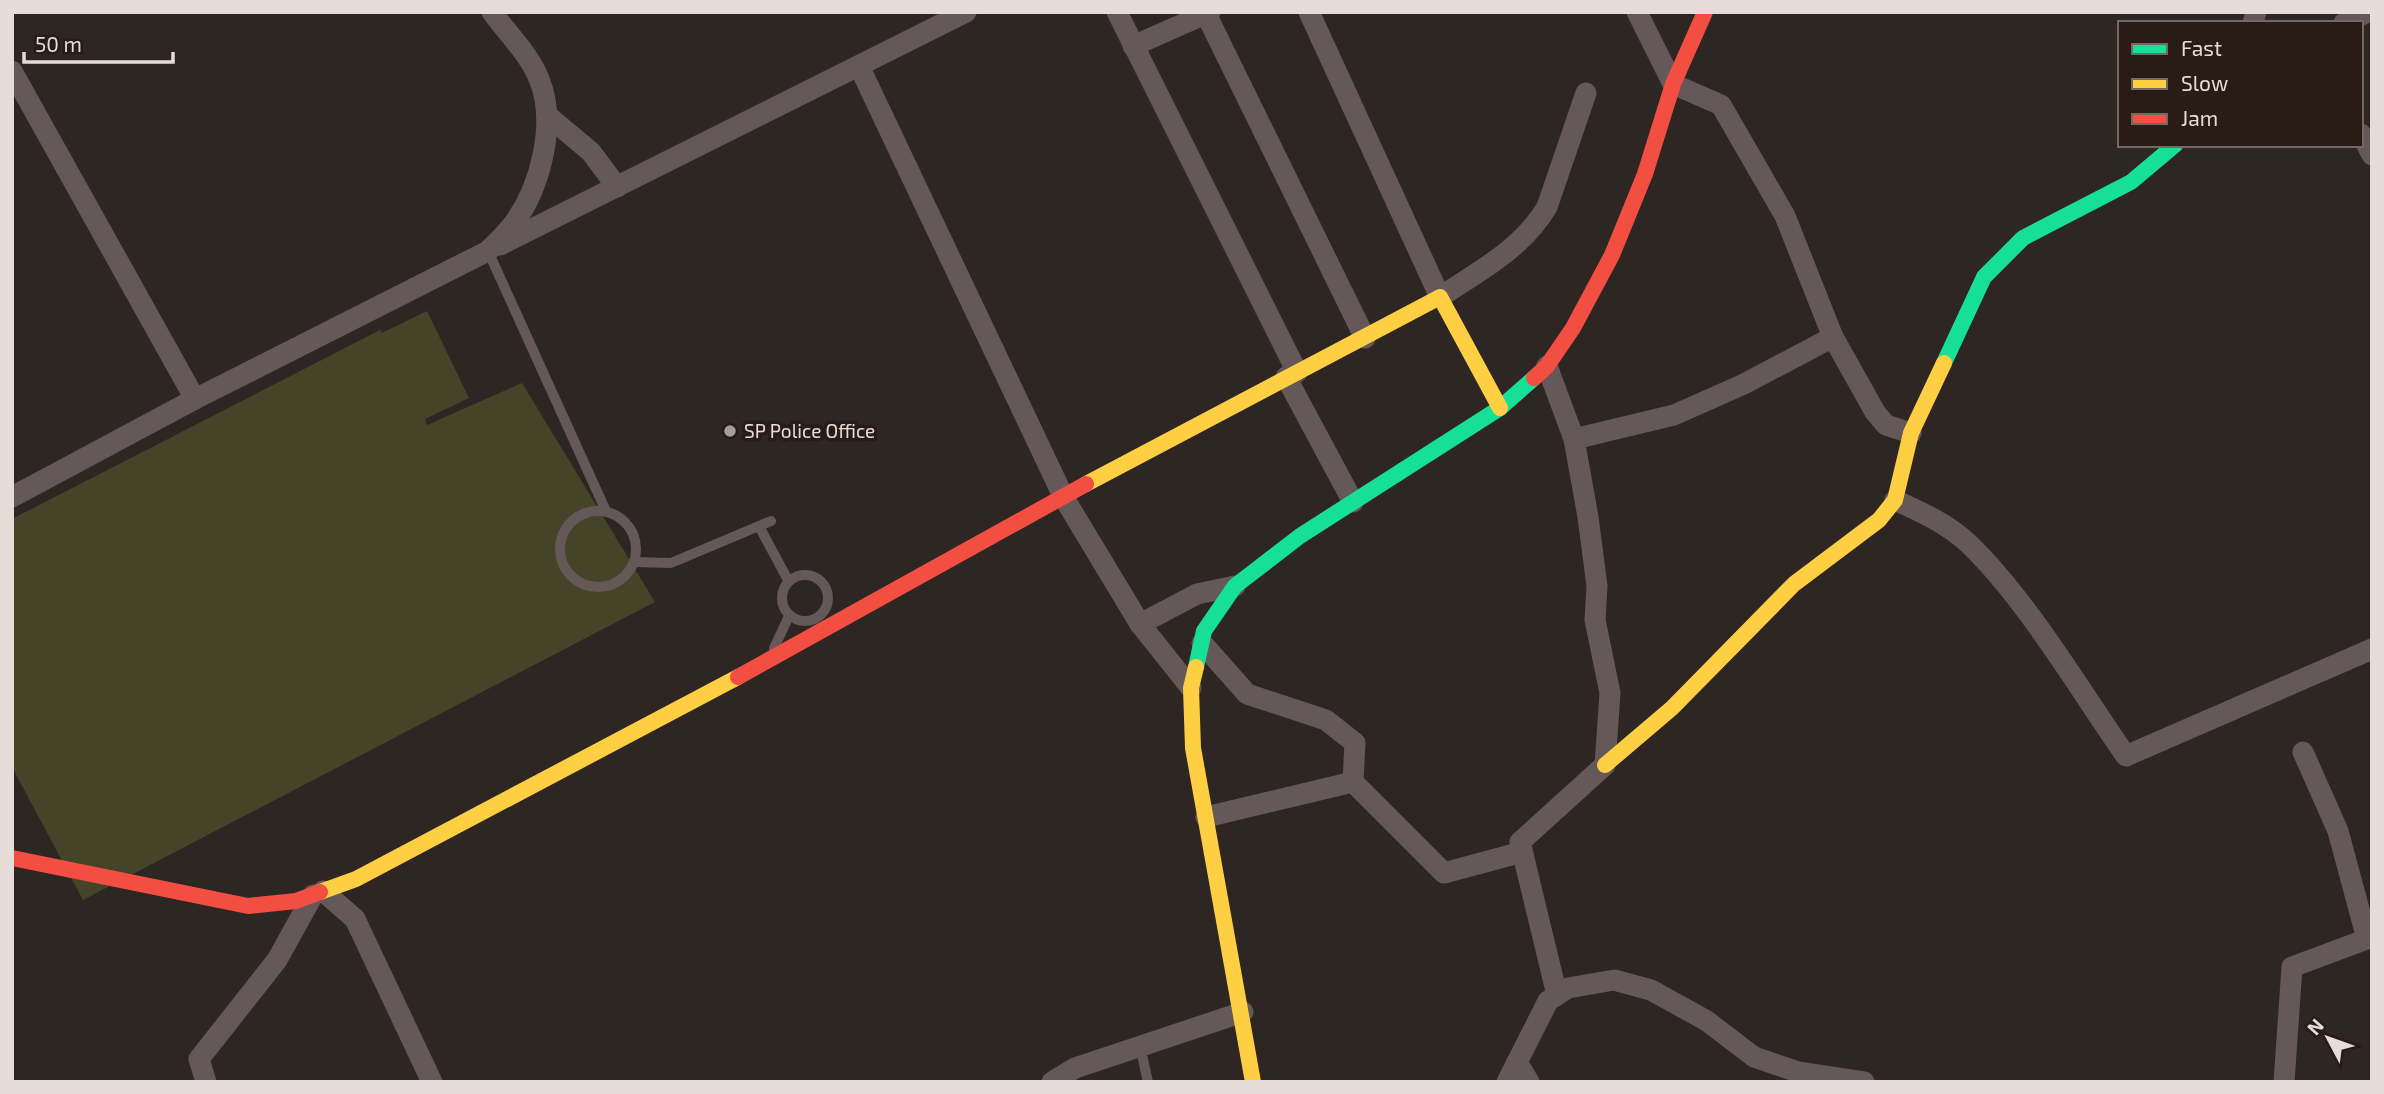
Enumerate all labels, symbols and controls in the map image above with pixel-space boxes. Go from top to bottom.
scale bar [24,21,173,65]
legend [2118,21,2363,147]
text: 50 m [35,31,82,56]
text: Fast [2181,35,2222,60]
text: Slow [2181,70,2228,95]
text: Jam [2181,105,2218,130]
place label: SP Police Office [744,419,875,442]
marker: SP Police Office [722,423,738,439]
north arrow [2293,1003,2363,1073]
text: N [2302,1014,2328,1039]

